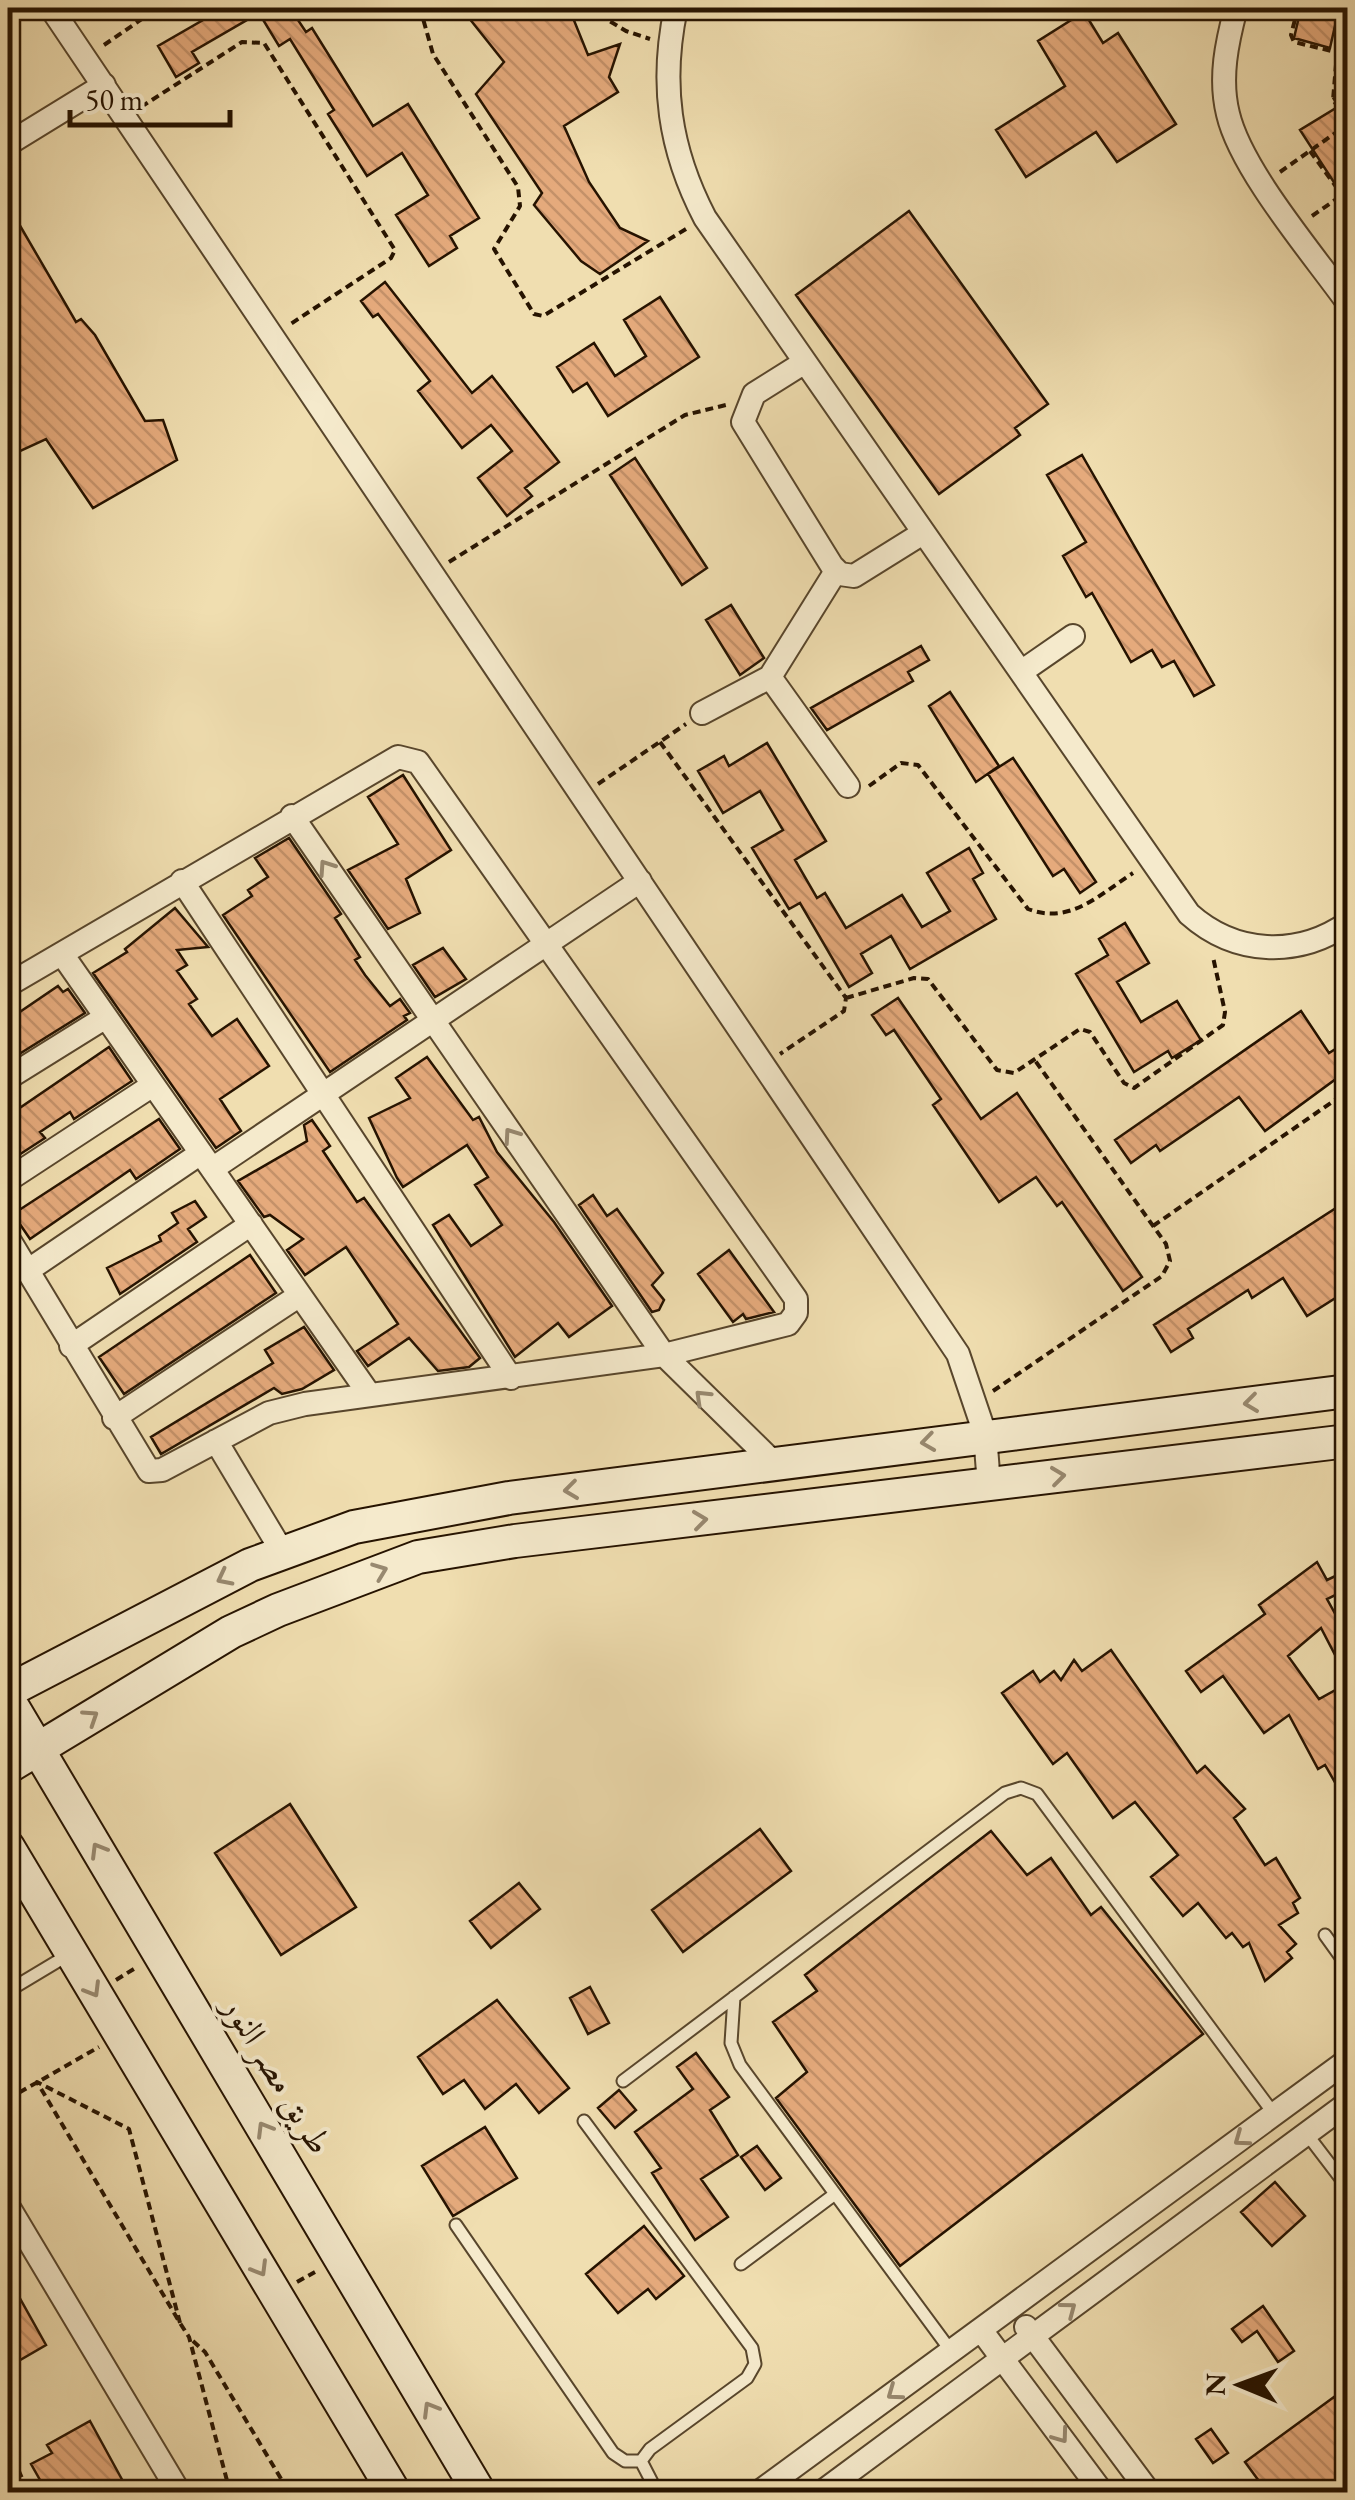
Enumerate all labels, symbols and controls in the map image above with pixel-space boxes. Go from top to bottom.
scale bar [70,65,230,127]
text: 50 m [85,80,143,119]
one-way arrow [320,860,339,878]
one-way arrow [505,1127,523,1146]
one-way arrow [696,1390,714,1408]
one-way arrow [1242,1392,1258,1413]
one-way arrow [920,1431,936,1452]
one-way arrow [1050,1466,1066,1487]
one-way arrow [563,1479,579,1500]
one-way arrow [693,1510,709,1531]
one-way arrow [371,1563,388,1583]
one-way arrow [217,1566,235,1585]
one-way arrow [80,1710,98,1729]
one-way arrow [91,1843,110,1861]
one-way arrow [81,1979,100,1997]
street label: طريق مصر النور [211,1985,343,2163]
one-way arrow [257,2122,276,2140]
one-way arrow [1234,2127,1252,2144]
one-way arrow [248,2258,267,2276]
one-way arrow [1058,2304,1076,2321]
north arrow [1190,2335,1290,2435]
text: N [1197,2373,1233,2396]
one-way arrow [887,2381,906,2400]
one-way arrow [423,2402,442,2420]
one-way arrow [1049,2425,1066,2443]

